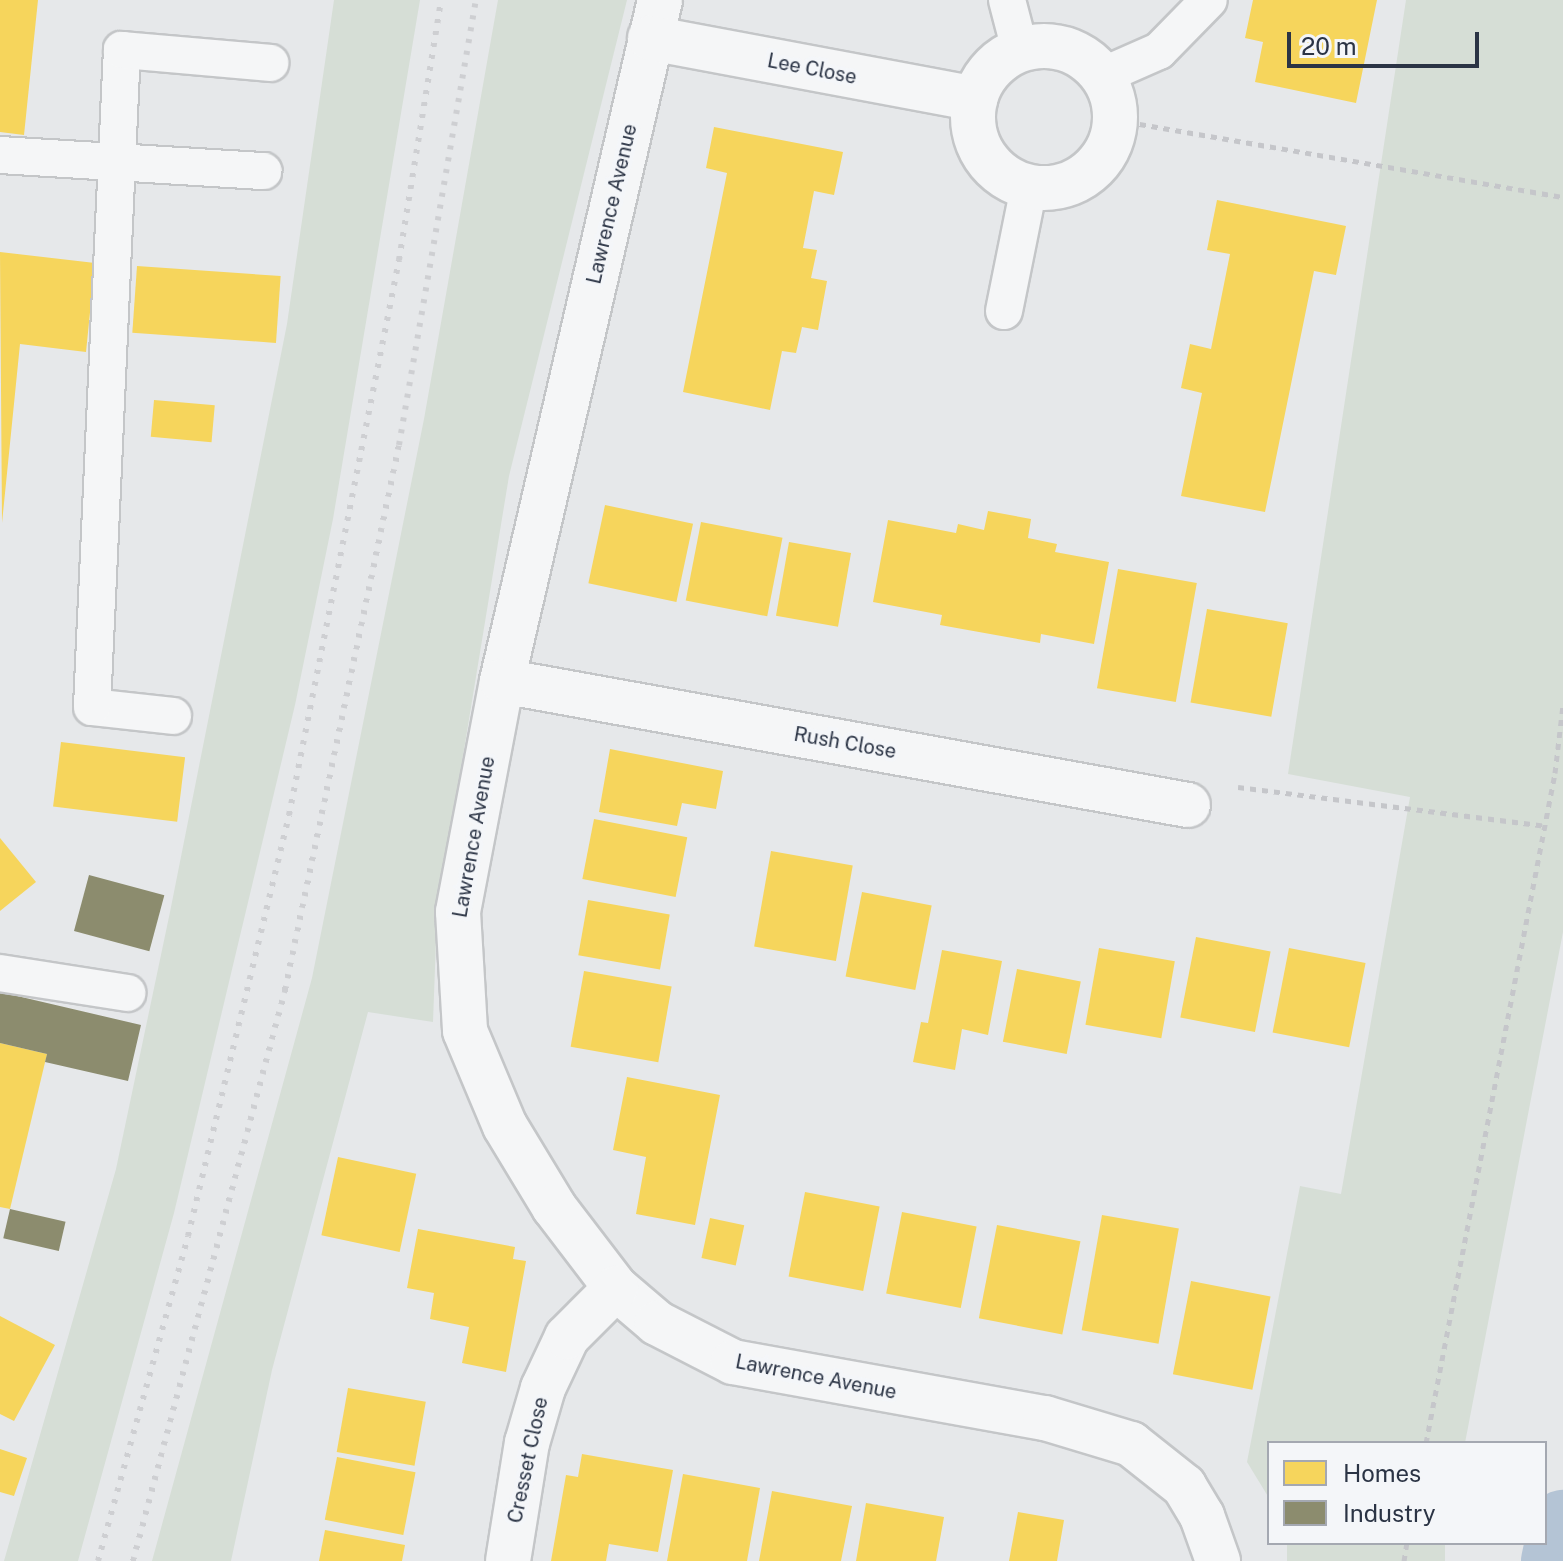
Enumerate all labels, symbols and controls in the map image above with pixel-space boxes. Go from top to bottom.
scale bar [1291,16,1483,66]
text: 20 m [1301,32,1357,60]
street label: Lee Close [765,49,859,89]
street label: Lawrence Avenue [582,122,642,286]
street label: Rush Close [792,722,898,764]
street label: Lawrence Avenue [448,754,500,920]
street label: Lawrence Avenue [733,1350,899,1404]
street label: Cresset Close [503,1395,553,1525]
legend [1267,1441,1547,1545]
text: Homes [1343,1459,1421,1487]
text: Industry [1343,1499,1436,1527]

